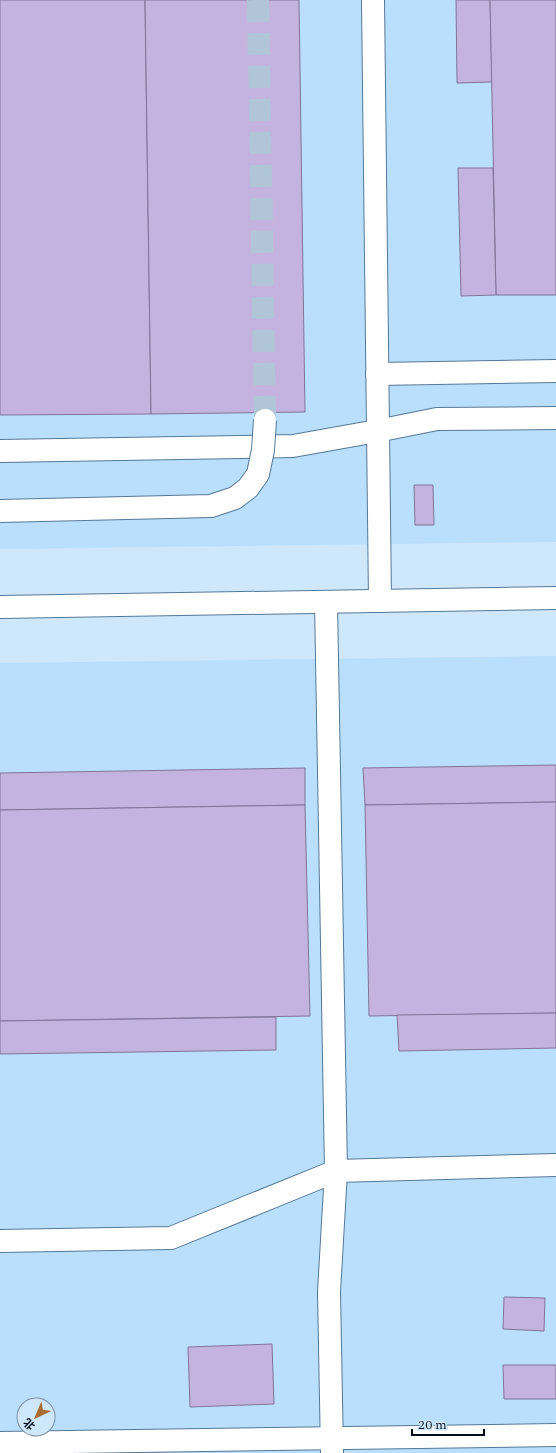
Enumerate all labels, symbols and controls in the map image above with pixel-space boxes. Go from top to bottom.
north arrow [16,1397,56,1437]
scale bar [412,1411,484,1437]
text: 北 [20,1415,38,1433]
text: 20 m [418,1417,447,1432]

